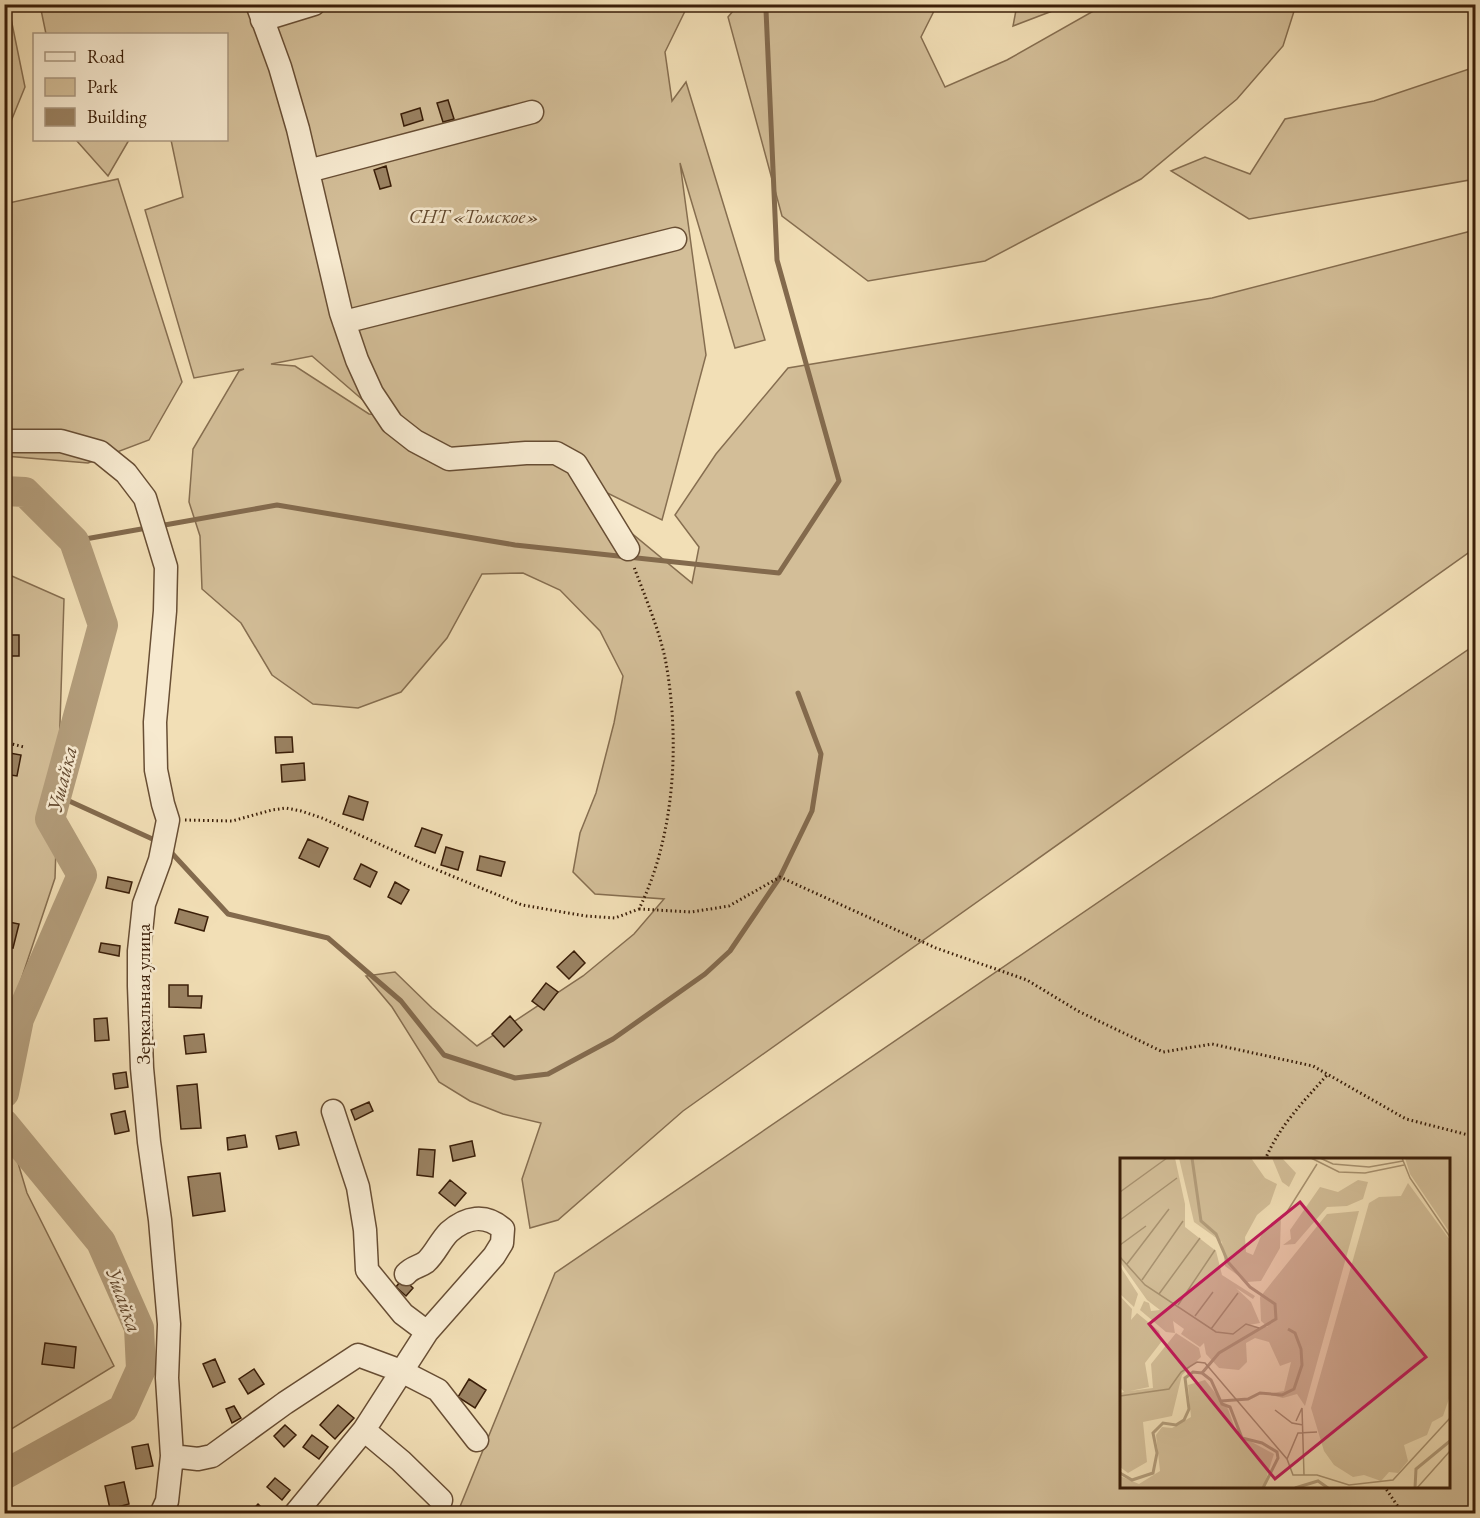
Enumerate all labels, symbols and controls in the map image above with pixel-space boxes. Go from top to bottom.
legend [33,33,228,141]
text: Road [87,45,126,68]
text: Park [87,75,118,98]
text: Building [87,105,147,128]
park label: СНТ «Томское» [409,203,539,229]
water label: Ушайка [40,743,83,815]
street label: Зеркальная улица [130,923,156,1065]
inset map [1120,1158,1450,1488]
water label: Ушайка [100,1264,149,1336]

